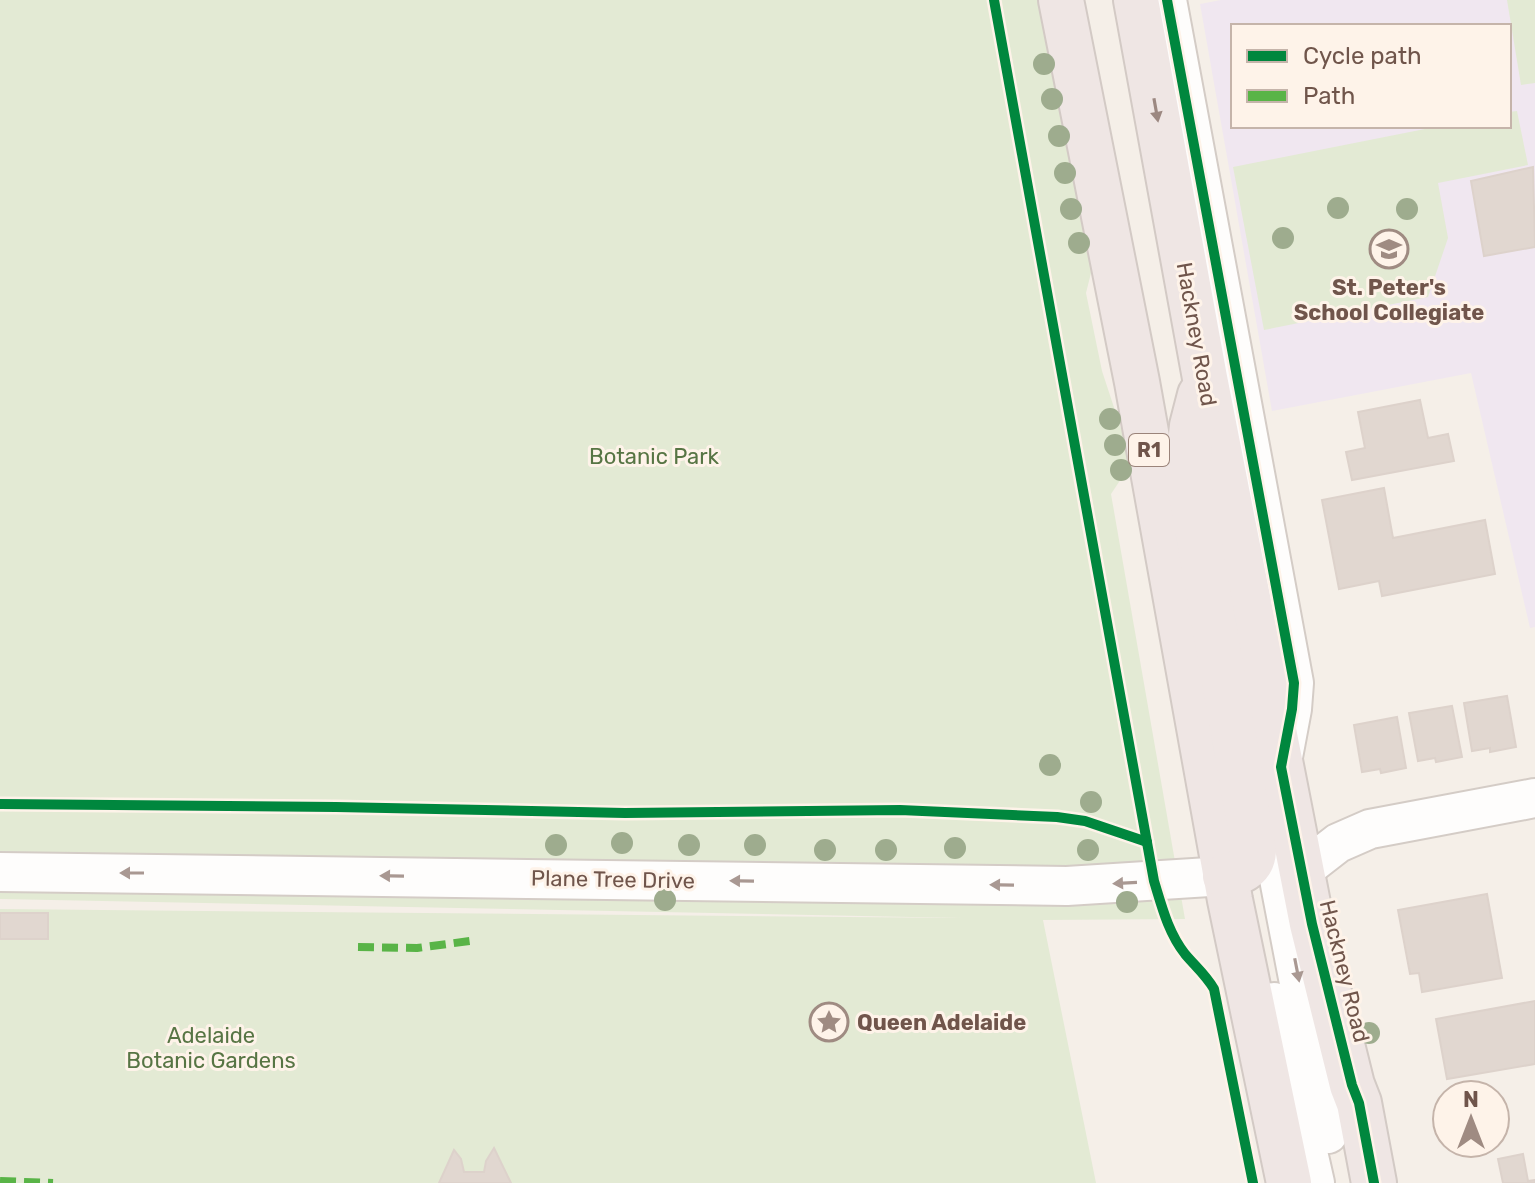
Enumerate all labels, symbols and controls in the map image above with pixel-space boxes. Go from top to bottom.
legend [1231,24,1511,128]
text: Cycle path [1303,42,1422,70]
text: Path [1303,82,1355,110]
one-way arrow [1151,98,1163,123]
school or university icon: St. Peter's School Collegiate [1368,228,1410,270]
street label: Hackney Road [1171,260,1222,408]
place label: St. Peter's School Collegiate [1294,274,1484,326]
road number: R1 [1129,434,1169,466]
park label: Botanic Park [589,443,720,470]
street label: Plane Tree Drive [531,865,695,894]
one-way arrow [119,867,144,879]
one-way arrow [379,870,404,882]
one-way arrow [729,875,754,888]
one-way arrow [1112,877,1137,890]
one-way arrow [989,879,1014,891]
street label: Hackney Road [1314,897,1375,1045]
one-way arrow [1291,958,1304,983]
place icon: Queen Adelaide [808,1001,850,1043]
place label: Queen Adelaide [857,1009,1026,1036]
park label: Adelaide Botanic Gardens [126,1022,296,1074]
north arrow [1431,1079,1511,1159]
text: N [1463,1086,1479,1113]

